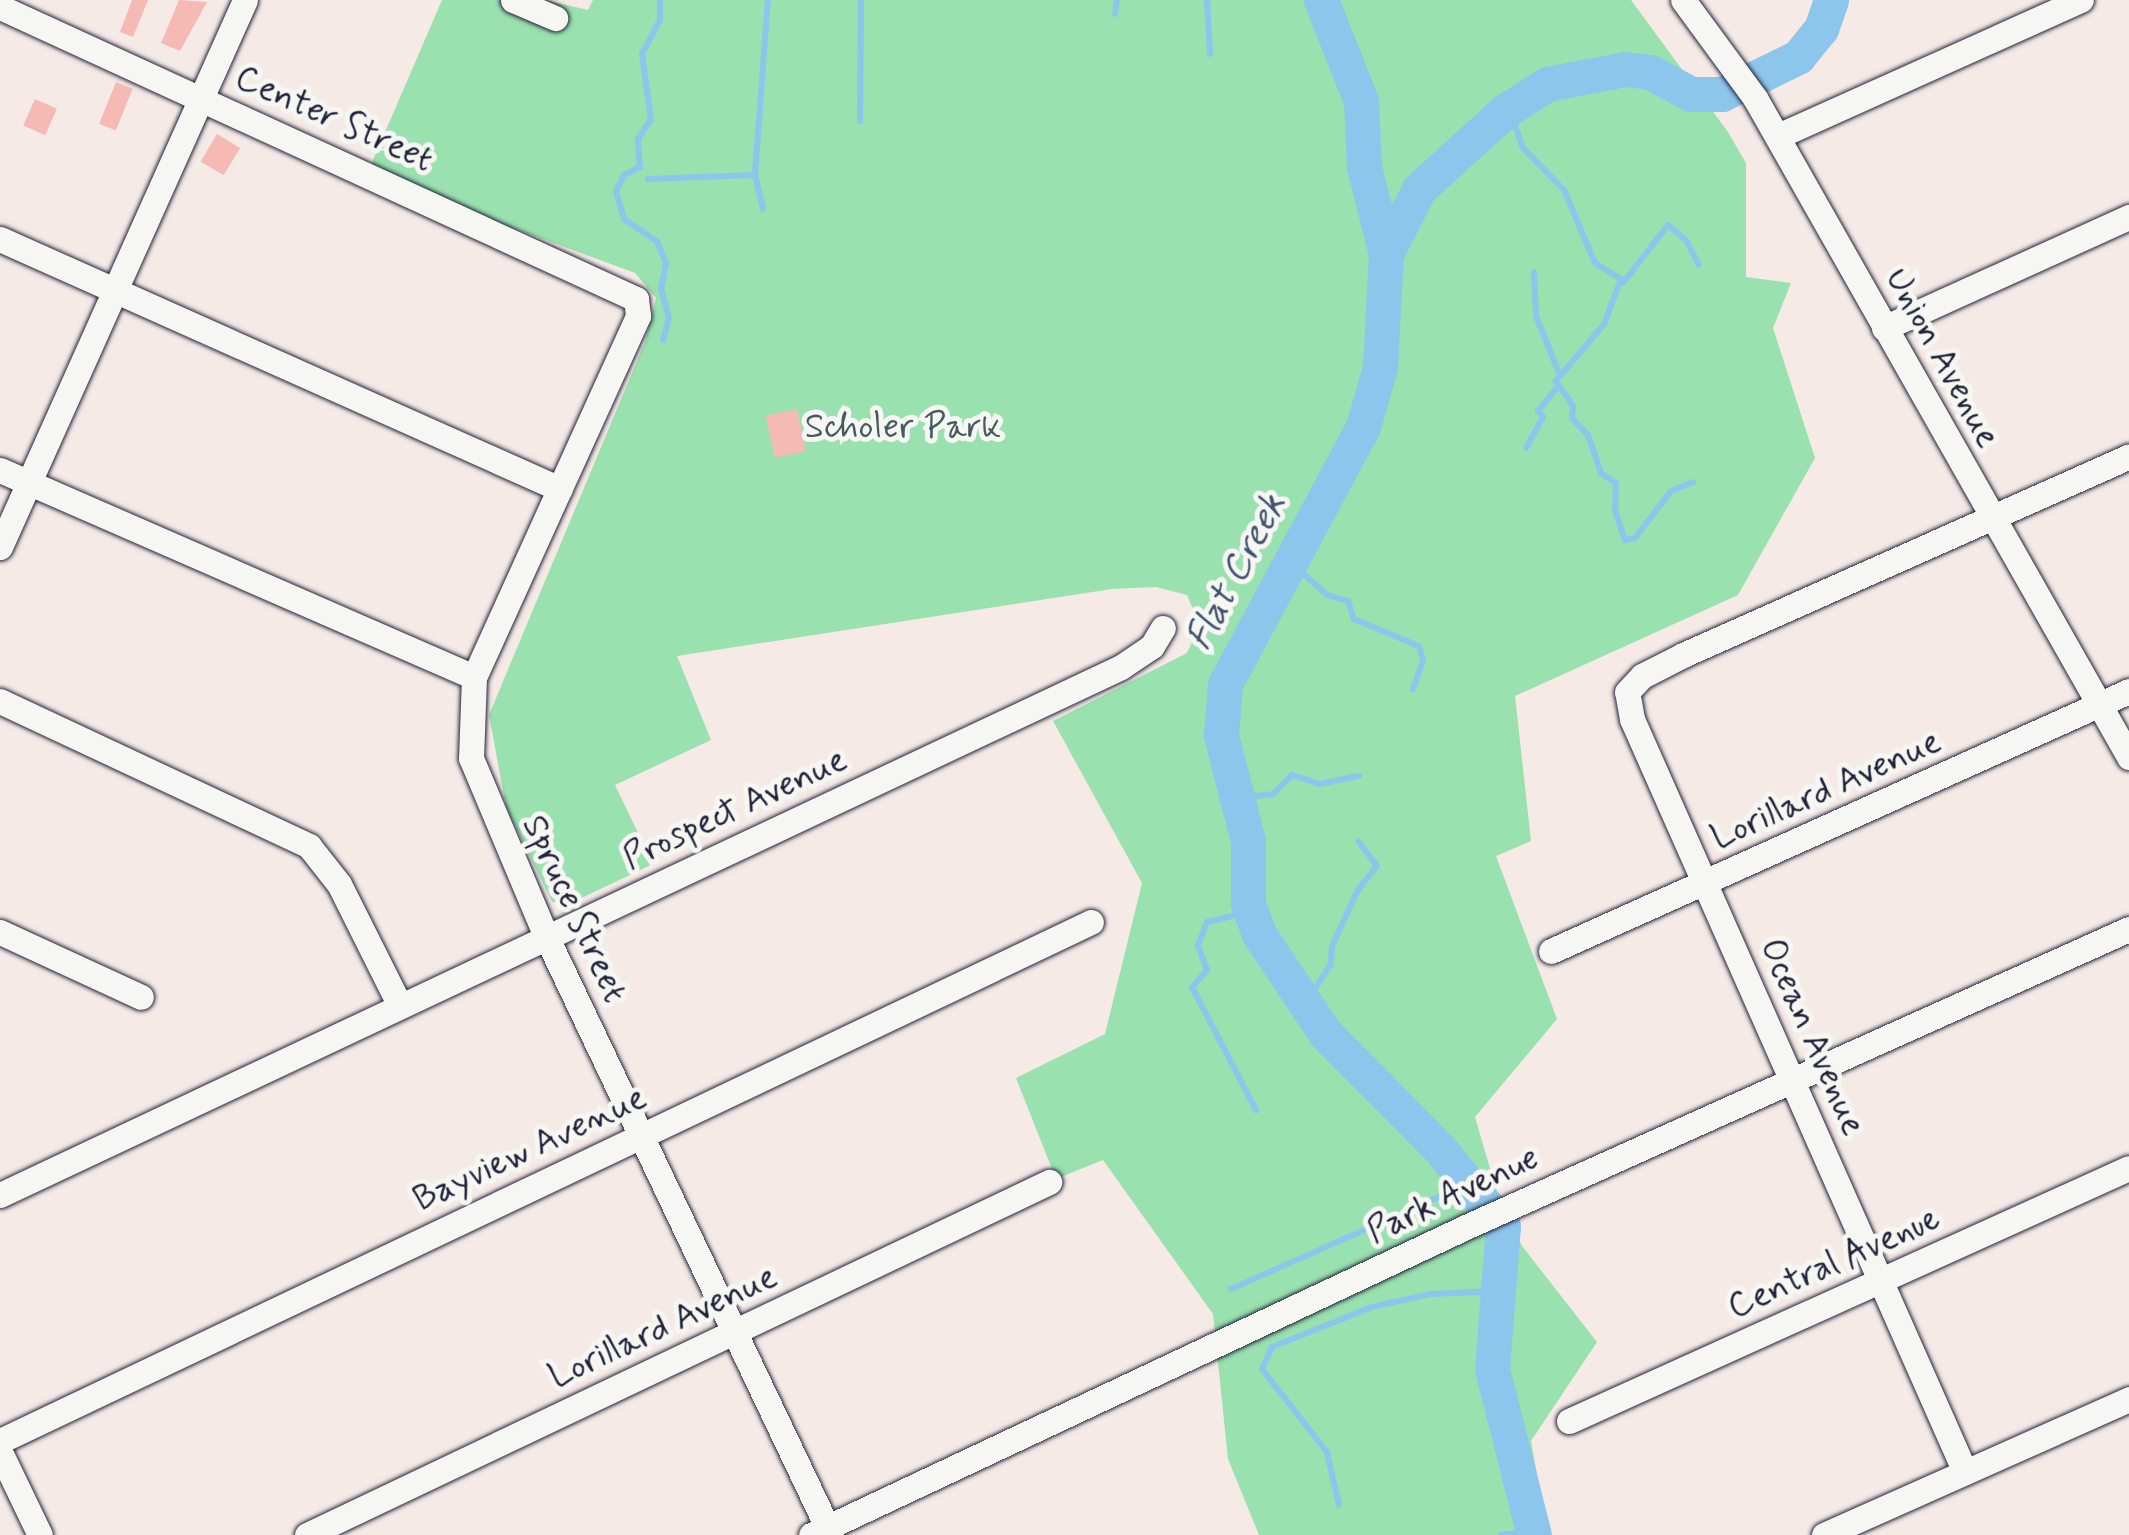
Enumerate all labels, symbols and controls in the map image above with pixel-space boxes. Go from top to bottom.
street label: Center Street [226,55,442,183]
street label: Union Avenue [1875,260,2009,456]
park label: Scholer Park [809,406,997,448]
water label: Flat Creek [1177,486,1297,658]
street label: Lorillard Avenue [1705,721,1947,859]
street label: Prospect Avenue [616,739,854,879]
street label: Spruce Street [511,806,637,1012]
street label: Ocean Avenue [1749,931,1875,1143]
street label: Bayview Avenue [411,1079,649,1219]
street label: Park Avenue [1359,1136,1547,1254]
street label: Central Avenue [1717,1196,1951,1330]
street label: Lorillard Avenue [542,1256,784,1398]

